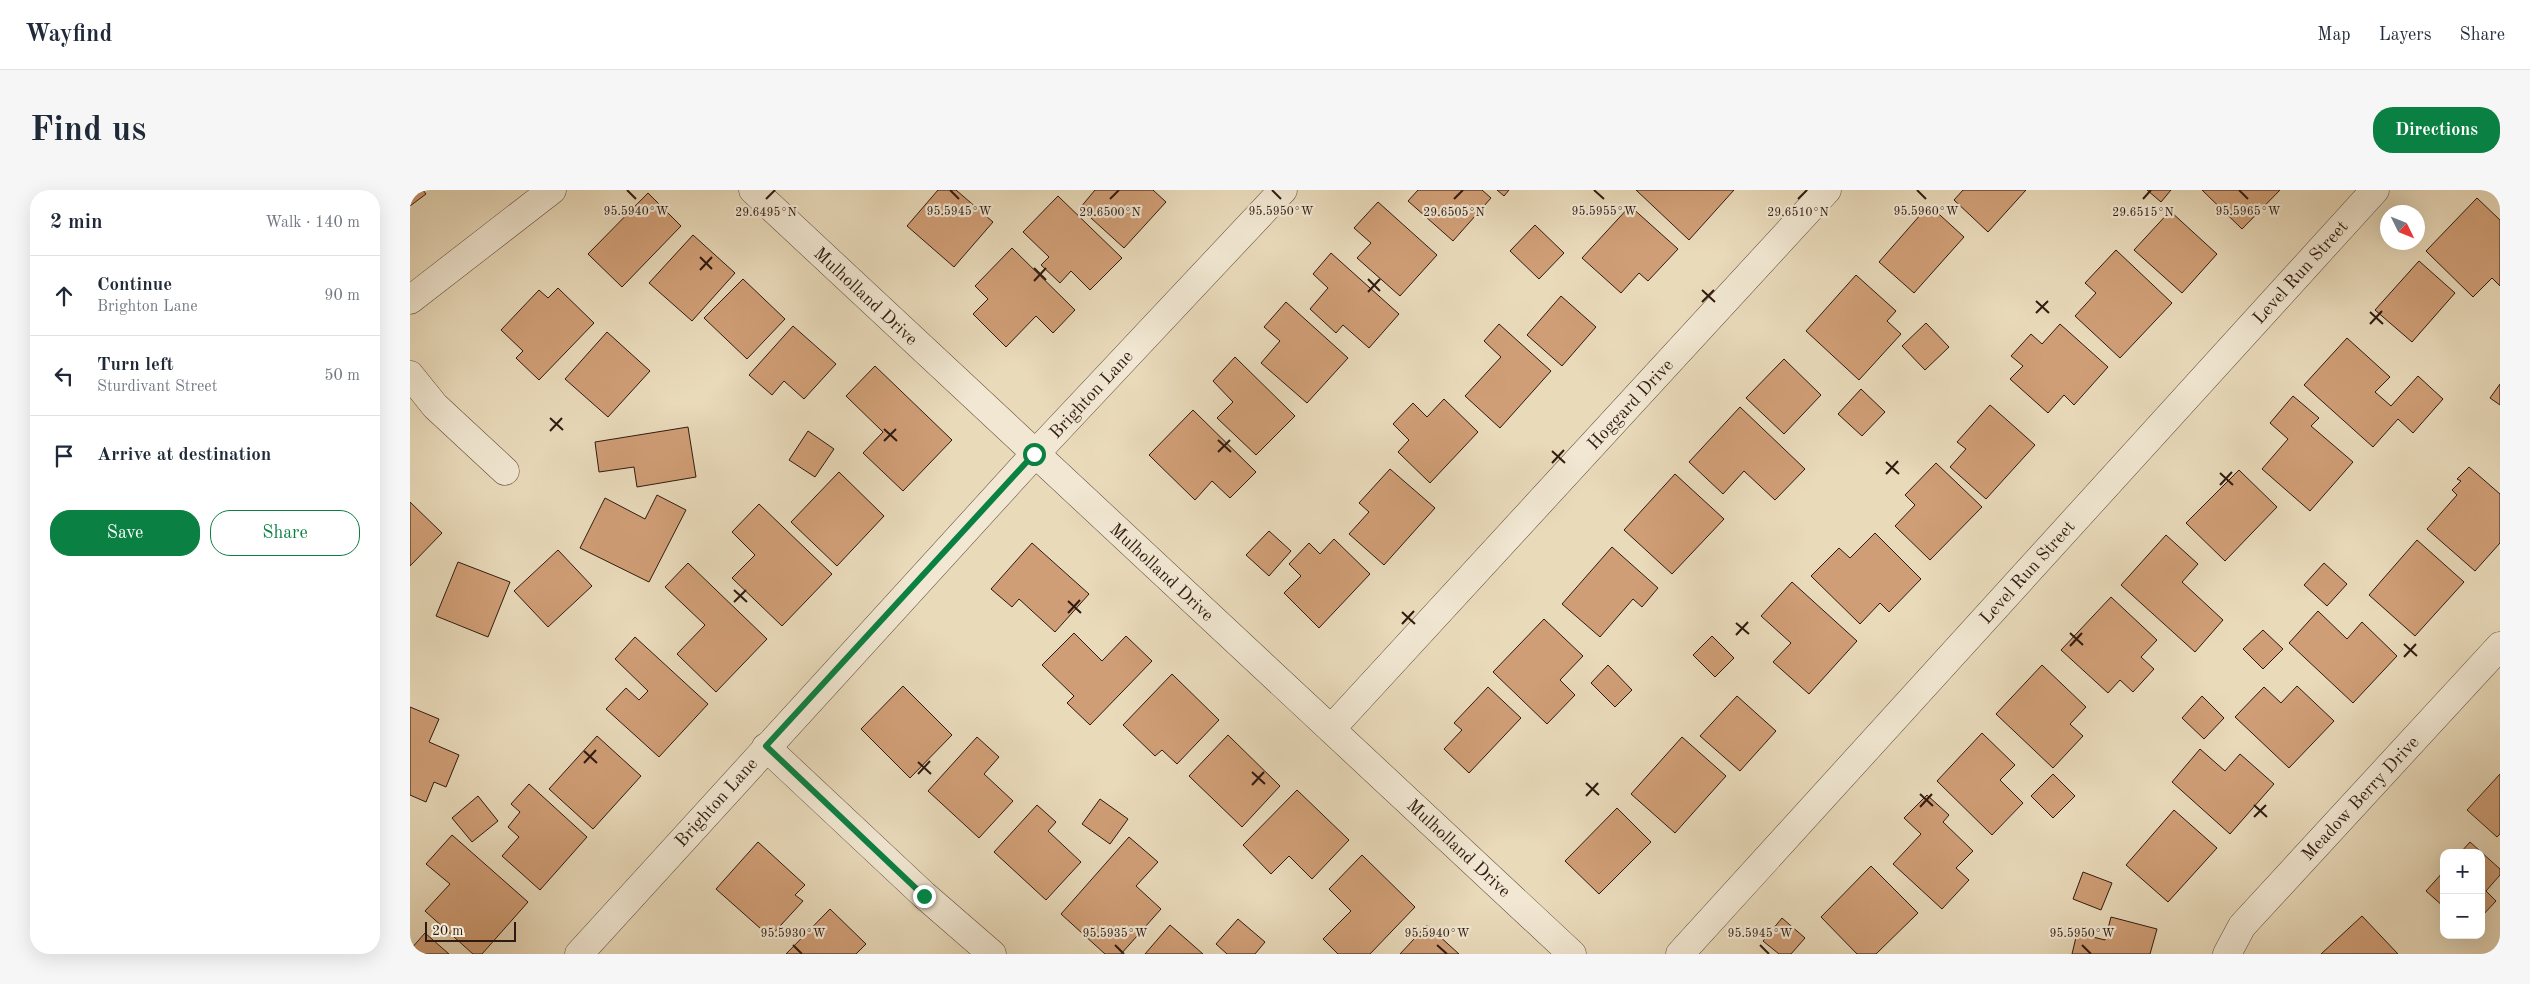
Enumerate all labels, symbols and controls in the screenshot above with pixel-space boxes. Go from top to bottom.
text: Wayfind [25,23,112,47]
text: Map [2317,26,2351,44]
text: Layers [2379,26,2431,44]
text: Share [2459,26,2505,44]
button: Directions [2373,107,2500,153]
text: Find us [30,113,146,148]
text: 95.5940°W [604,205,669,218]
text: 95.5945°W [927,205,992,218]
text: 95.5950°W [1249,205,1314,218]
text: 95.5955°W [1572,205,1637,218]
text: 95.5960°W [1894,205,1959,218]
text: 95.5965°W [2216,205,2281,218]
north arrow [2380,205,2425,250]
text: 29.6495°N [735,206,797,219]
text: 29.6500°N [1079,206,1141,219]
text: 29.6505°N [1423,206,1485,219]
text: 29.6510°N [1767,206,1829,219]
text: 29.6515°N [2112,206,2174,219]
text: 2 min [50,212,103,233]
text: Walk · 140 m [265,215,360,231]
street label: Level Run Street [2250,218,2352,328]
street label: Mulholland Drive [810,244,921,349]
text: Continue [97,276,172,295]
icon: ahead [50,282,78,310]
text: 90 m [324,288,360,304]
text: Brighton Lane [97,299,198,315]
street label: Brighton Lane [1047,347,1137,442]
text: Turn left [97,356,174,375]
street label: Hoggard Drive [1584,356,1677,453]
icon: left [50,362,78,390]
text: 50 m [324,368,360,384]
text: Sturdivant Street [97,379,217,395]
icon: arrive [50,442,78,470]
route start [1023,443,1046,466]
text: Arrive at destination [97,446,271,465]
button: Save [50,510,200,556]
button: Share [210,510,360,556]
street label: Level Run Street [1977,518,2079,628]
street label: Mulholland Drive [1106,520,1217,625]
street label: Meadow Berry Drive [2299,733,2423,864]
street label: Brighton Lane [672,755,761,851]
street label: Mulholland Drive [1403,796,1514,901]
map controls [2440,849,2485,939]
button: + [2440,849,2485,894]
route end [913,885,936,908]
button: − [2440,894,2485,939]
scale bar [425,919,516,942]
text: 20 m [432,924,463,938]
text: 95.5930°W [761,927,826,940]
text: 95.5935°W [1083,927,1148,940]
text: 95.5940°W [1405,927,1470,940]
text: 95.5945°W [1728,927,1793,940]
text: 95.5950°W [2050,927,2115,940]

